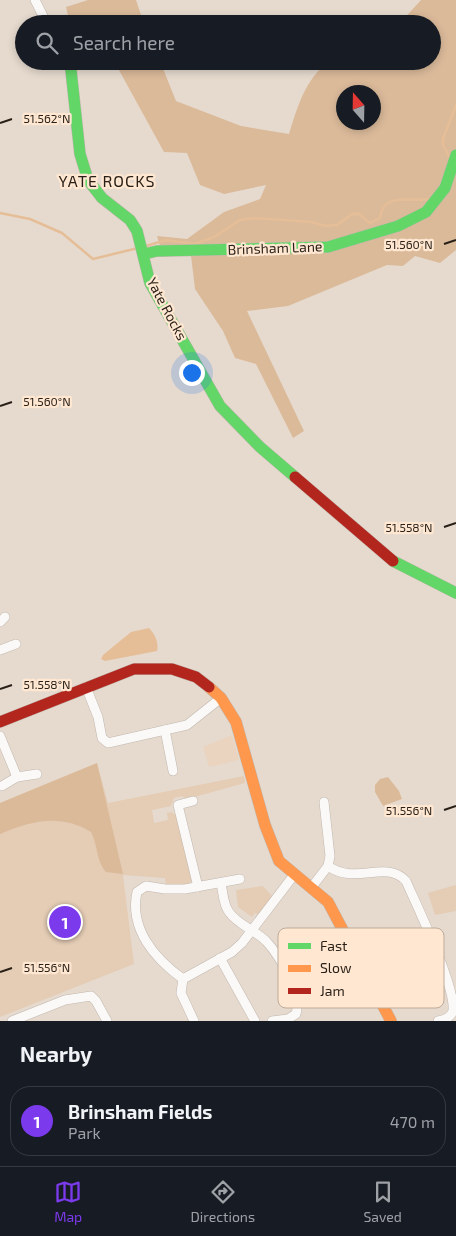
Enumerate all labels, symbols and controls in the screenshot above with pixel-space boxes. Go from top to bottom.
search box [15,15,441,70]
icon: search [33,29,61,57]
text: Search here [73,31,175,54]
north arrow [336,85,381,130]
text: 51.562°N [24,111,70,125]
district label: YATE ROCKS [58,171,156,190]
street label: Brinsham Lane [227,237,323,258]
text: 51.560°N [385,237,433,251]
street label: Yate Rocks [144,275,191,343]
your location [179,360,205,386]
text: 51.560°N [23,394,71,408]
text: 51.558°N [386,520,432,534]
text: 51.558°N [24,677,70,691]
text: 51.556°N [386,803,432,817]
pin: 1 [49,903,81,941]
legend [278,928,444,1008]
text: Fast [320,937,347,954]
text: Slow [320,959,352,976]
text: 51.556°N [24,960,70,974]
text: Jam [320,982,345,999]
text: Nearby [20,1041,92,1066]
text: Brinsham Fields [68,1100,212,1123]
text: 1 [34,1112,40,1131]
text: 470 m [390,1112,435,1131]
text: Park [68,1123,101,1142]
tab: Map [54,1178,82,1225]
tab: Directions [191,1178,255,1225]
tab: Saved [363,1178,402,1225]

